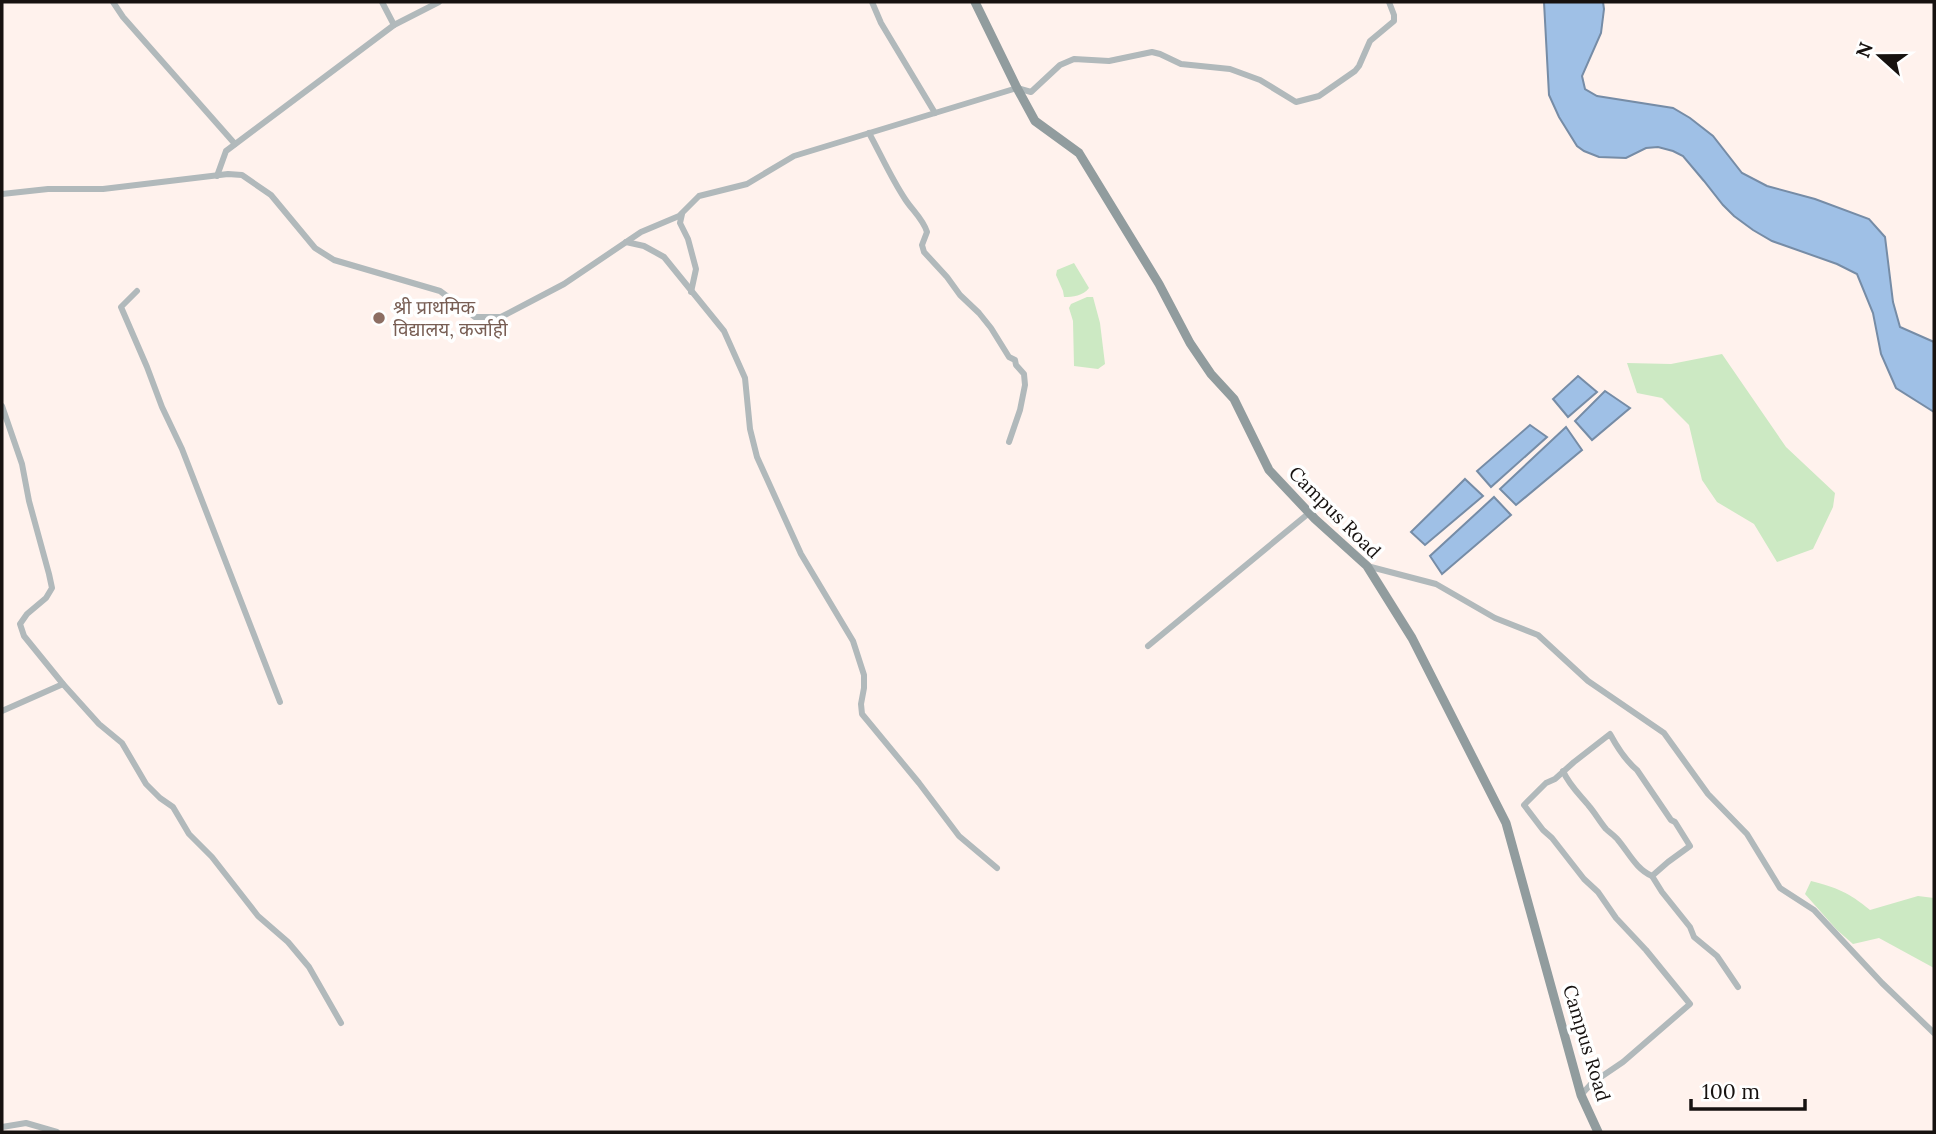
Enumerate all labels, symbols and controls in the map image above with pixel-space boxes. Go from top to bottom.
north arrow [1845,21,1915,91]
text: N [1850,38,1878,61]
place label: श्री प्राथमिक विद्यालय, कर्जाही [393,295,509,341]
marker: श्री प्राथमिक विद्यालय, कर्जाही [371,310,387,326]
street label: Campus Road [1284,461,1386,563]
street label: Campus Road [1558,982,1616,1104]
scale bar [1691,1068,1805,1112]
text: 100 m [1702,1078,1760,1105]

